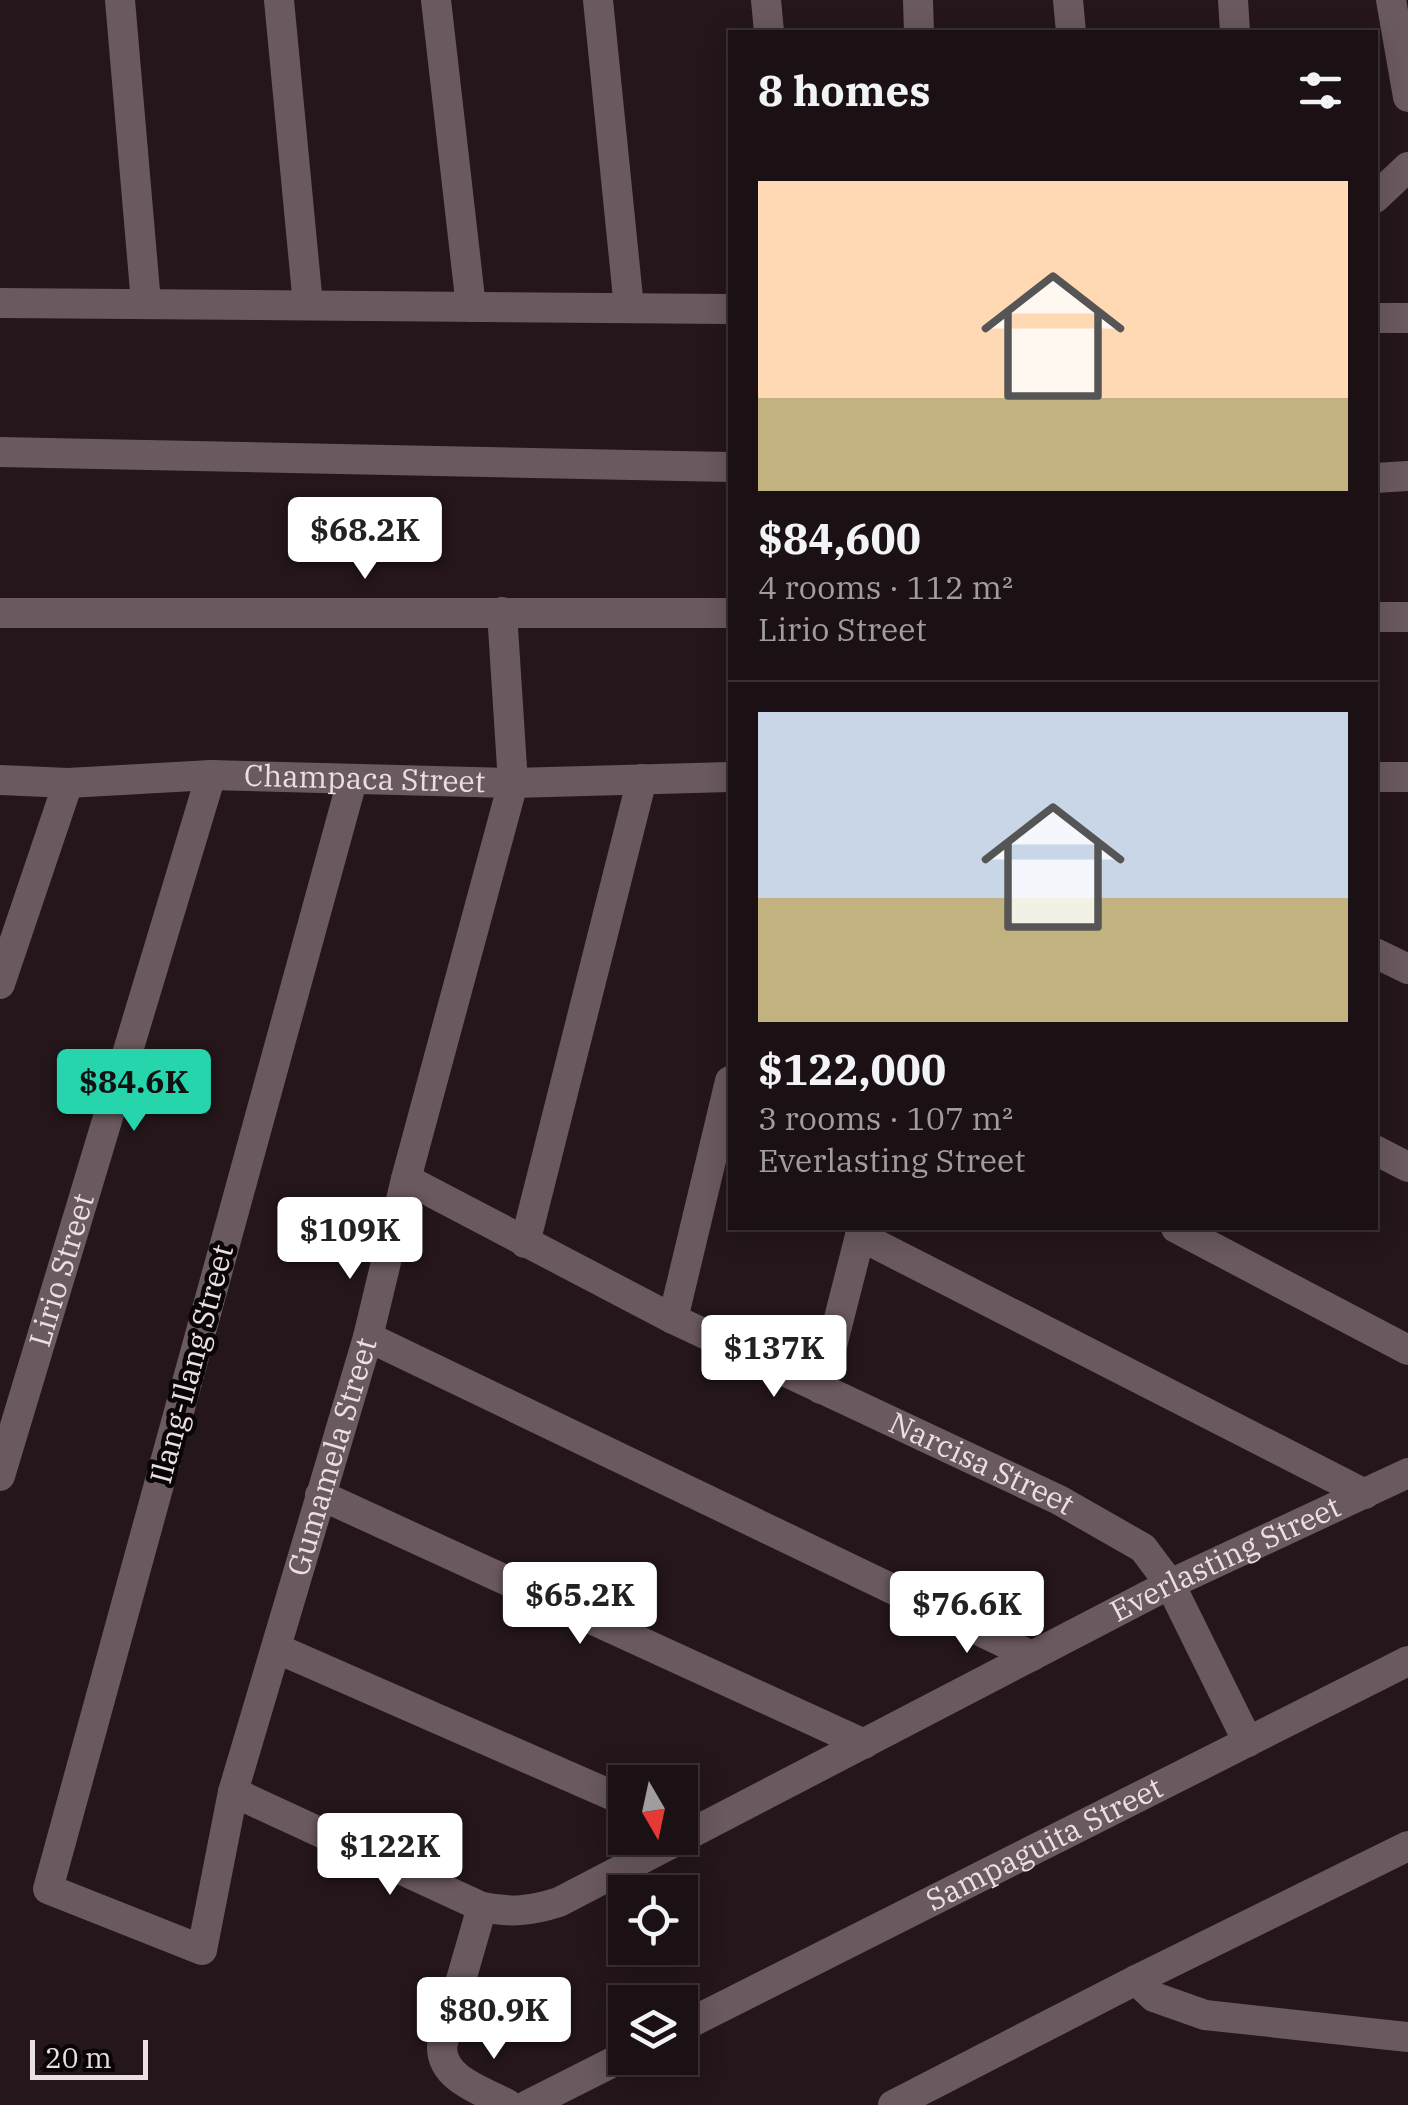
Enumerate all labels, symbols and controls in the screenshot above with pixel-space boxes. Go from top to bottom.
text: 8 homes [758,63,931,118]
icon: filters [1293,63,1348,118]
icon: home [963,246,1143,426]
pin: $68.2K [284,497,446,582]
text: $68.2K [310,508,420,550]
text: $84,600 [758,511,921,566]
text: 4 rooms · 112 m² [758,566,1013,608]
text: Lirio Street [758,608,927,650]
street label: Champaca Street [244,755,486,800]
icon: home [963,777,1143,957]
text: $122,000 [758,1042,946,1097]
pin: $84.6K [53,1049,215,1134]
text: $84.6K [79,1060,189,1102]
text: 3 rooms · 107 m² [758,1097,1013,1139]
text: Everlasting Street [758,1139,1025,1181]
street label: Lirio Street [19,1188,102,1351]
pin: $109K [280,1197,420,1282]
text: $109K [299,1208,401,1250]
street label: Ilang-Ilang Street [140,1240,241,1487]
pin: $137K [704,1315,844,1400]
text: $137K [723,1326,825,1368]
street label: Gumamela Street [277,1333,385,1580]
street label: Narcisa Street [883,1402,1082,1523]
street label: Everlasting Street [1103,1486,1346,1630]
pin: $65.2K [499,1562,661,1647]
pin: $76.6K [886,1571,1048,1656]
text: $65.2K [525,1573,635,1615]
text: $76.6K [912,1582,1022,1624]
north arrow [608,1765,698,1855]
map controls [608,1765,698,2075]
street label: Sampaguita Street [919,1767,1169,1919]
pin: $122K [320,1813,460,1898]
text: $122K [339,1824,441,1866]
button: locate [608,1875,698,1965]
pin: $80.9K [413,1977,575,2062]
button: layers [608,1985,698,2075]
text: $80.9K [439,1988,549,2030]
scale bar [30,2035,148,2080]
text: 20 m [45,2039,112,2076]

